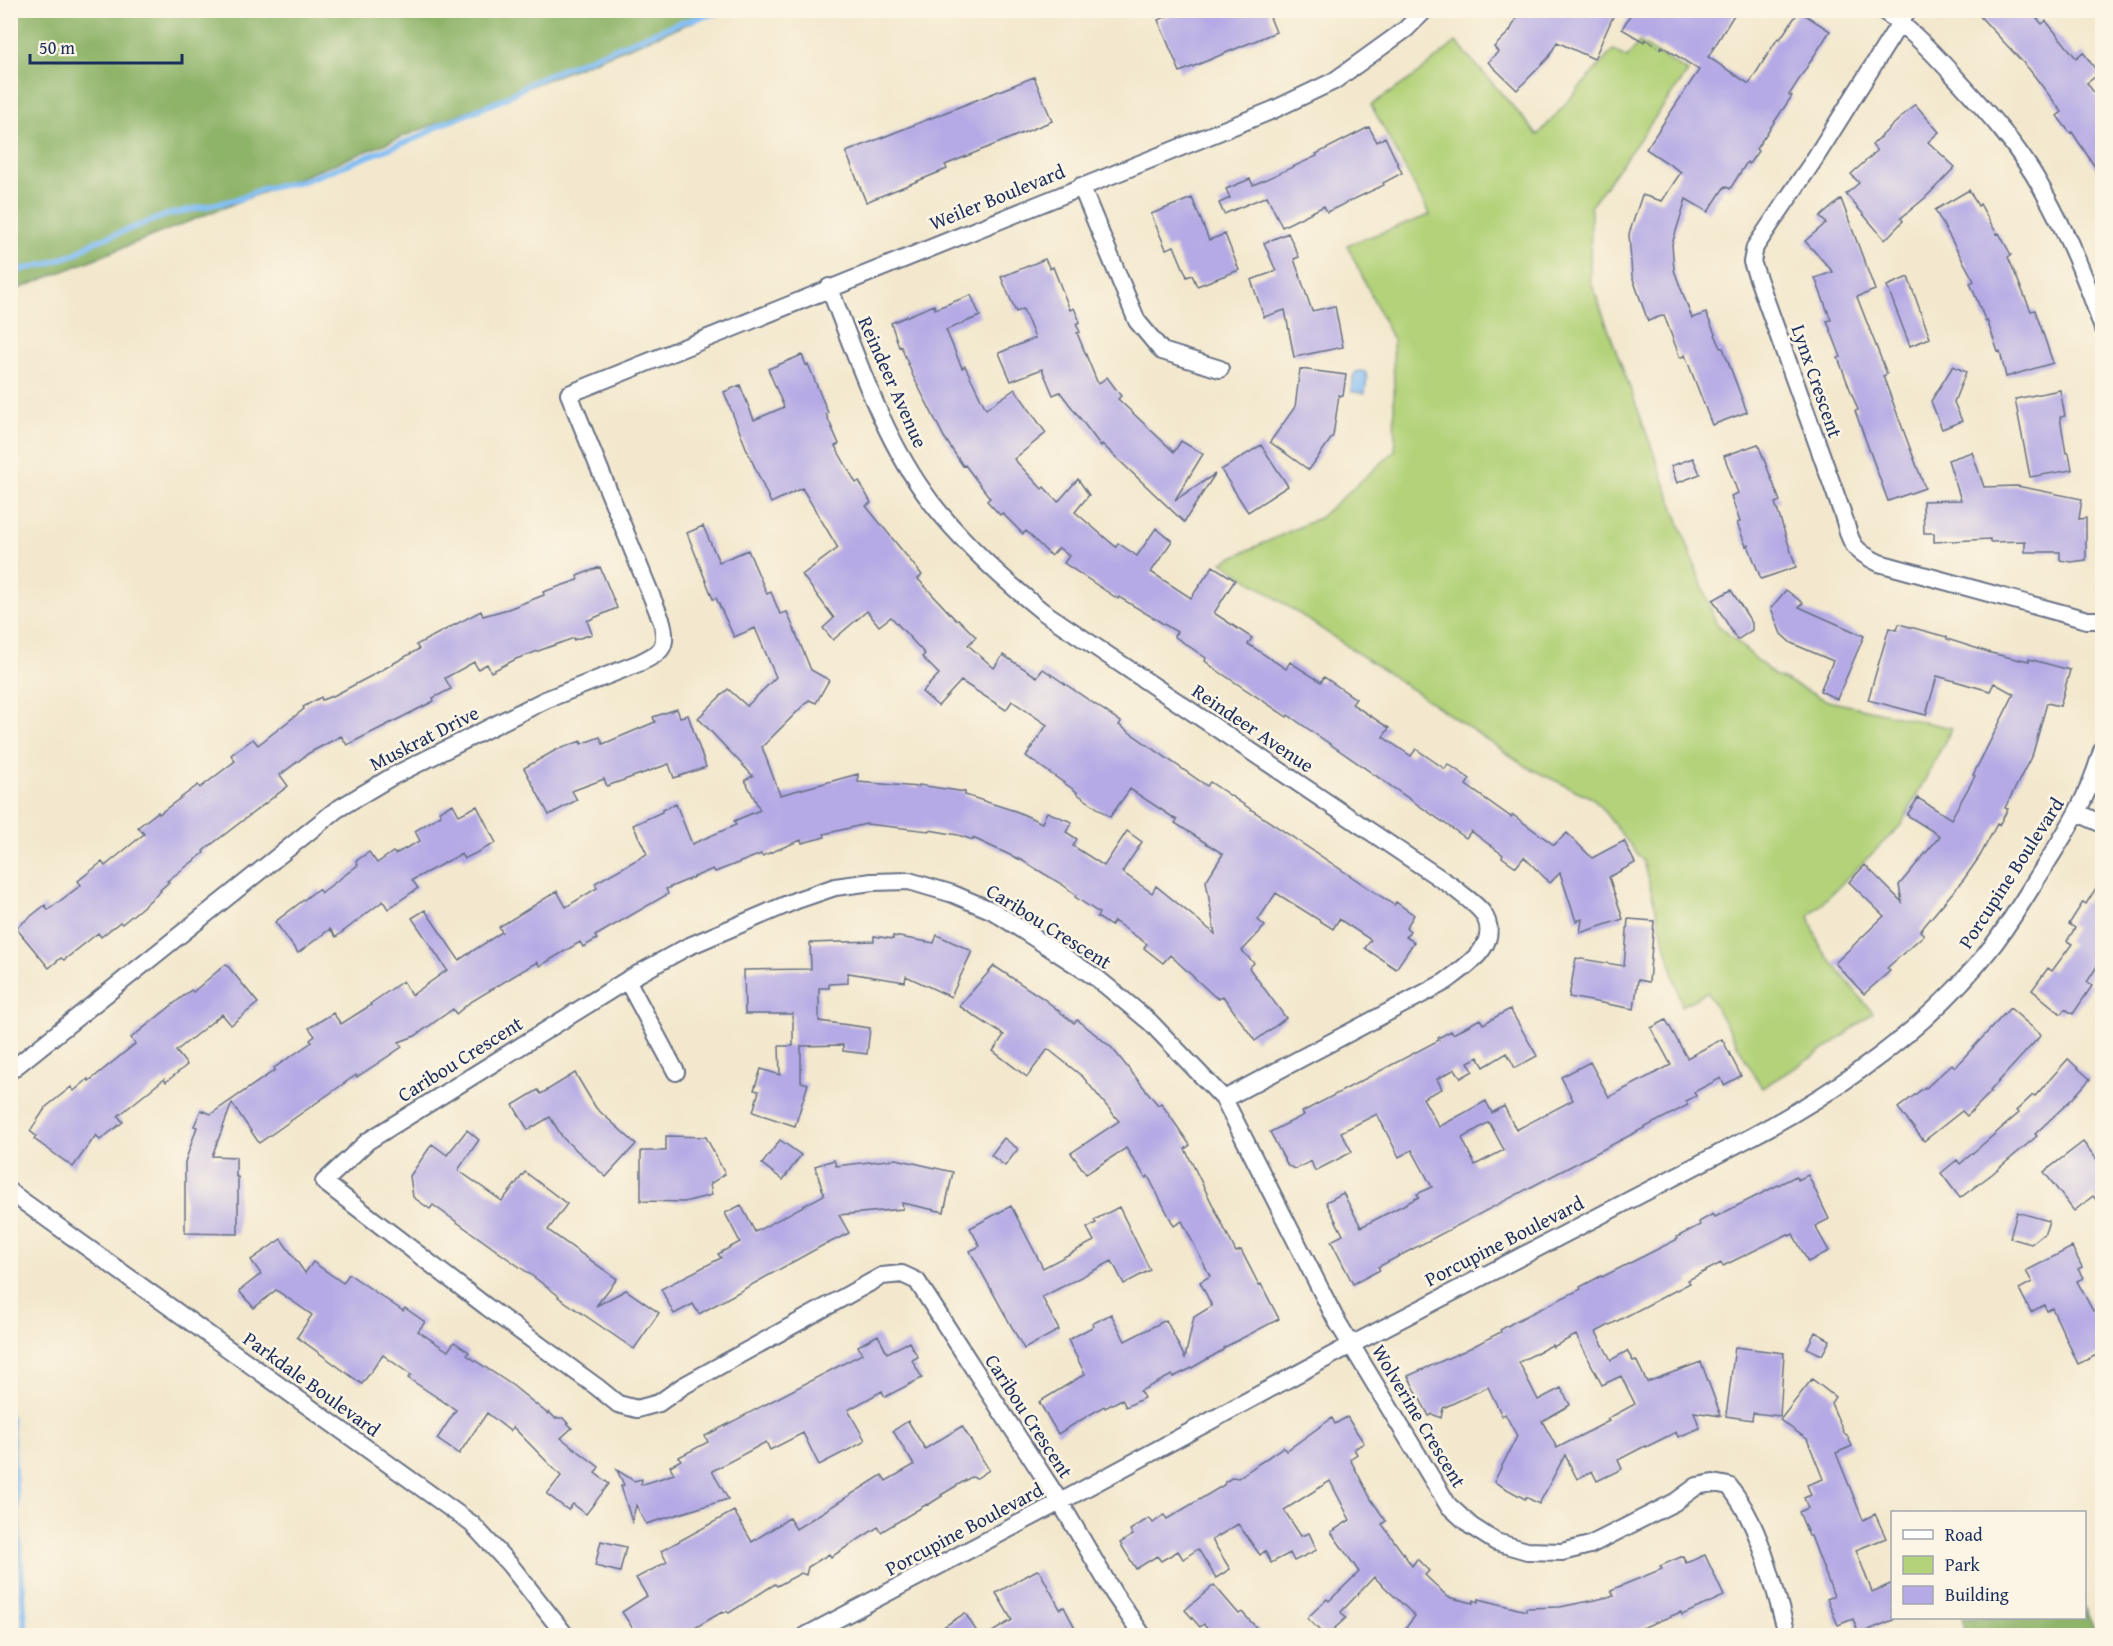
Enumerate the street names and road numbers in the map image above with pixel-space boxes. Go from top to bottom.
street label: Weiler Boulevard [925,156,1069,237]
street label: Reindeer Avenue [851,311,935,452]
street label: Lynx Crescent [1785,320,1850,441]
street label: Reindeer Avenue [1187,676,1320,779]
street label: Muskrat Drive [364,698,483,778]
street label: Porcupine Boulevard [1951,791,2071,954]
street label: Caribou Crescent [981,875,1117,976]
street label: Caribou Crescent [392,1008,528,1109]
street label: Porcupine Boulevard [1419,1188,1589,1293]
street label: Parkdale Boulevard [238,1324,387,1443]
street label: Wolverine Crescent [1365,1339,1474,1493]
street label: Caribou Crescent [978,1348,1080,1483]
street label: Porcupine Boulevard [880,1474,1048,1582]

